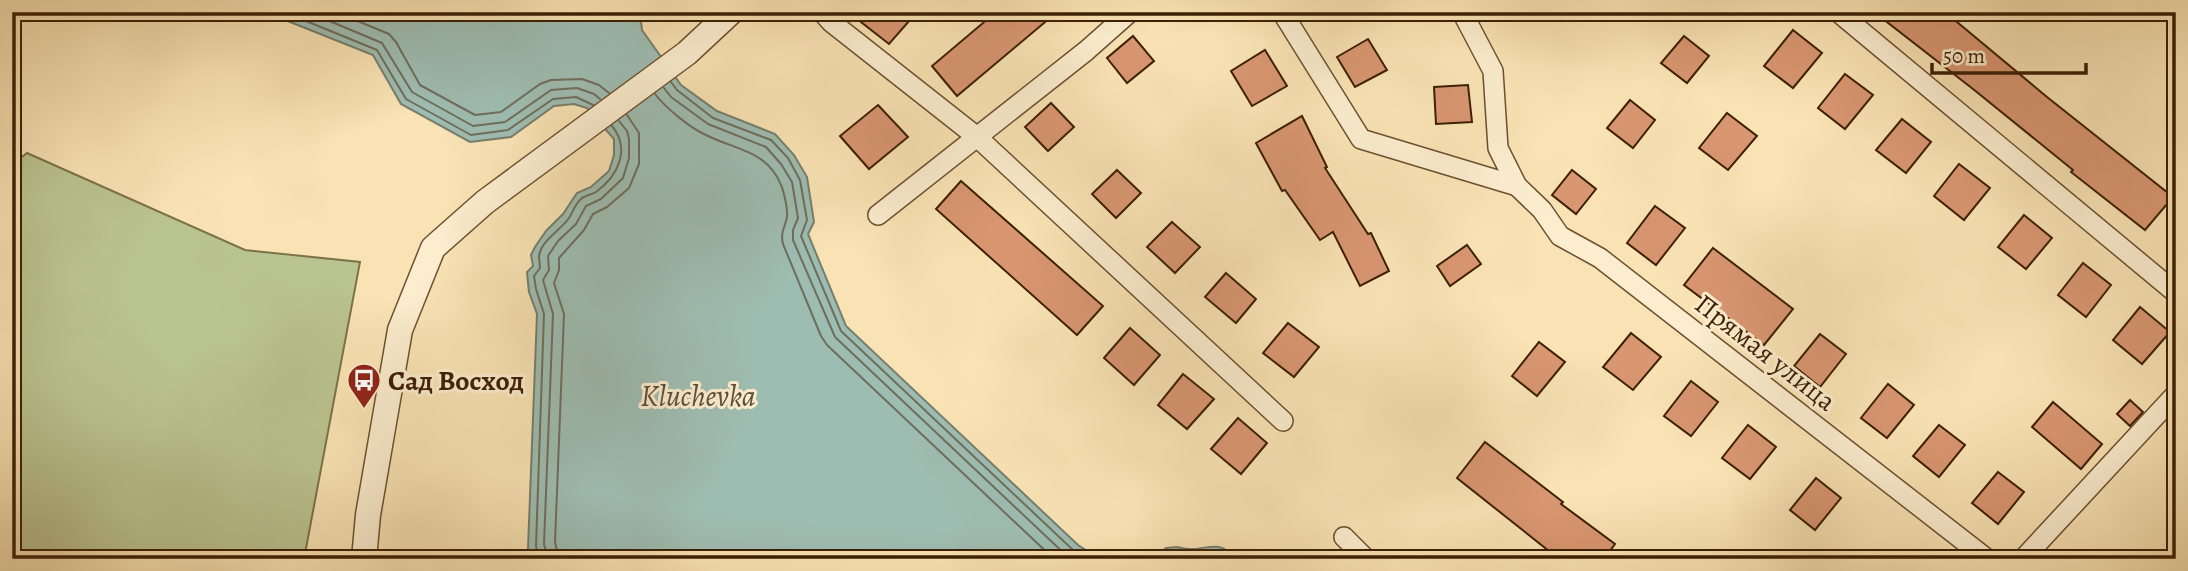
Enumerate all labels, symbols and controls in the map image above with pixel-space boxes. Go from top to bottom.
scale bar [1932,32,2086,76]
text: 50 m [1943,42,1985,70]
street label: Прямая улица [1687,286,1844,420]
bus stop icon: Сад Восход [345,361,383,410]
place label: Сад Восход [388,362,524,400]
water label: Kluchevka [640,376,756,416]

